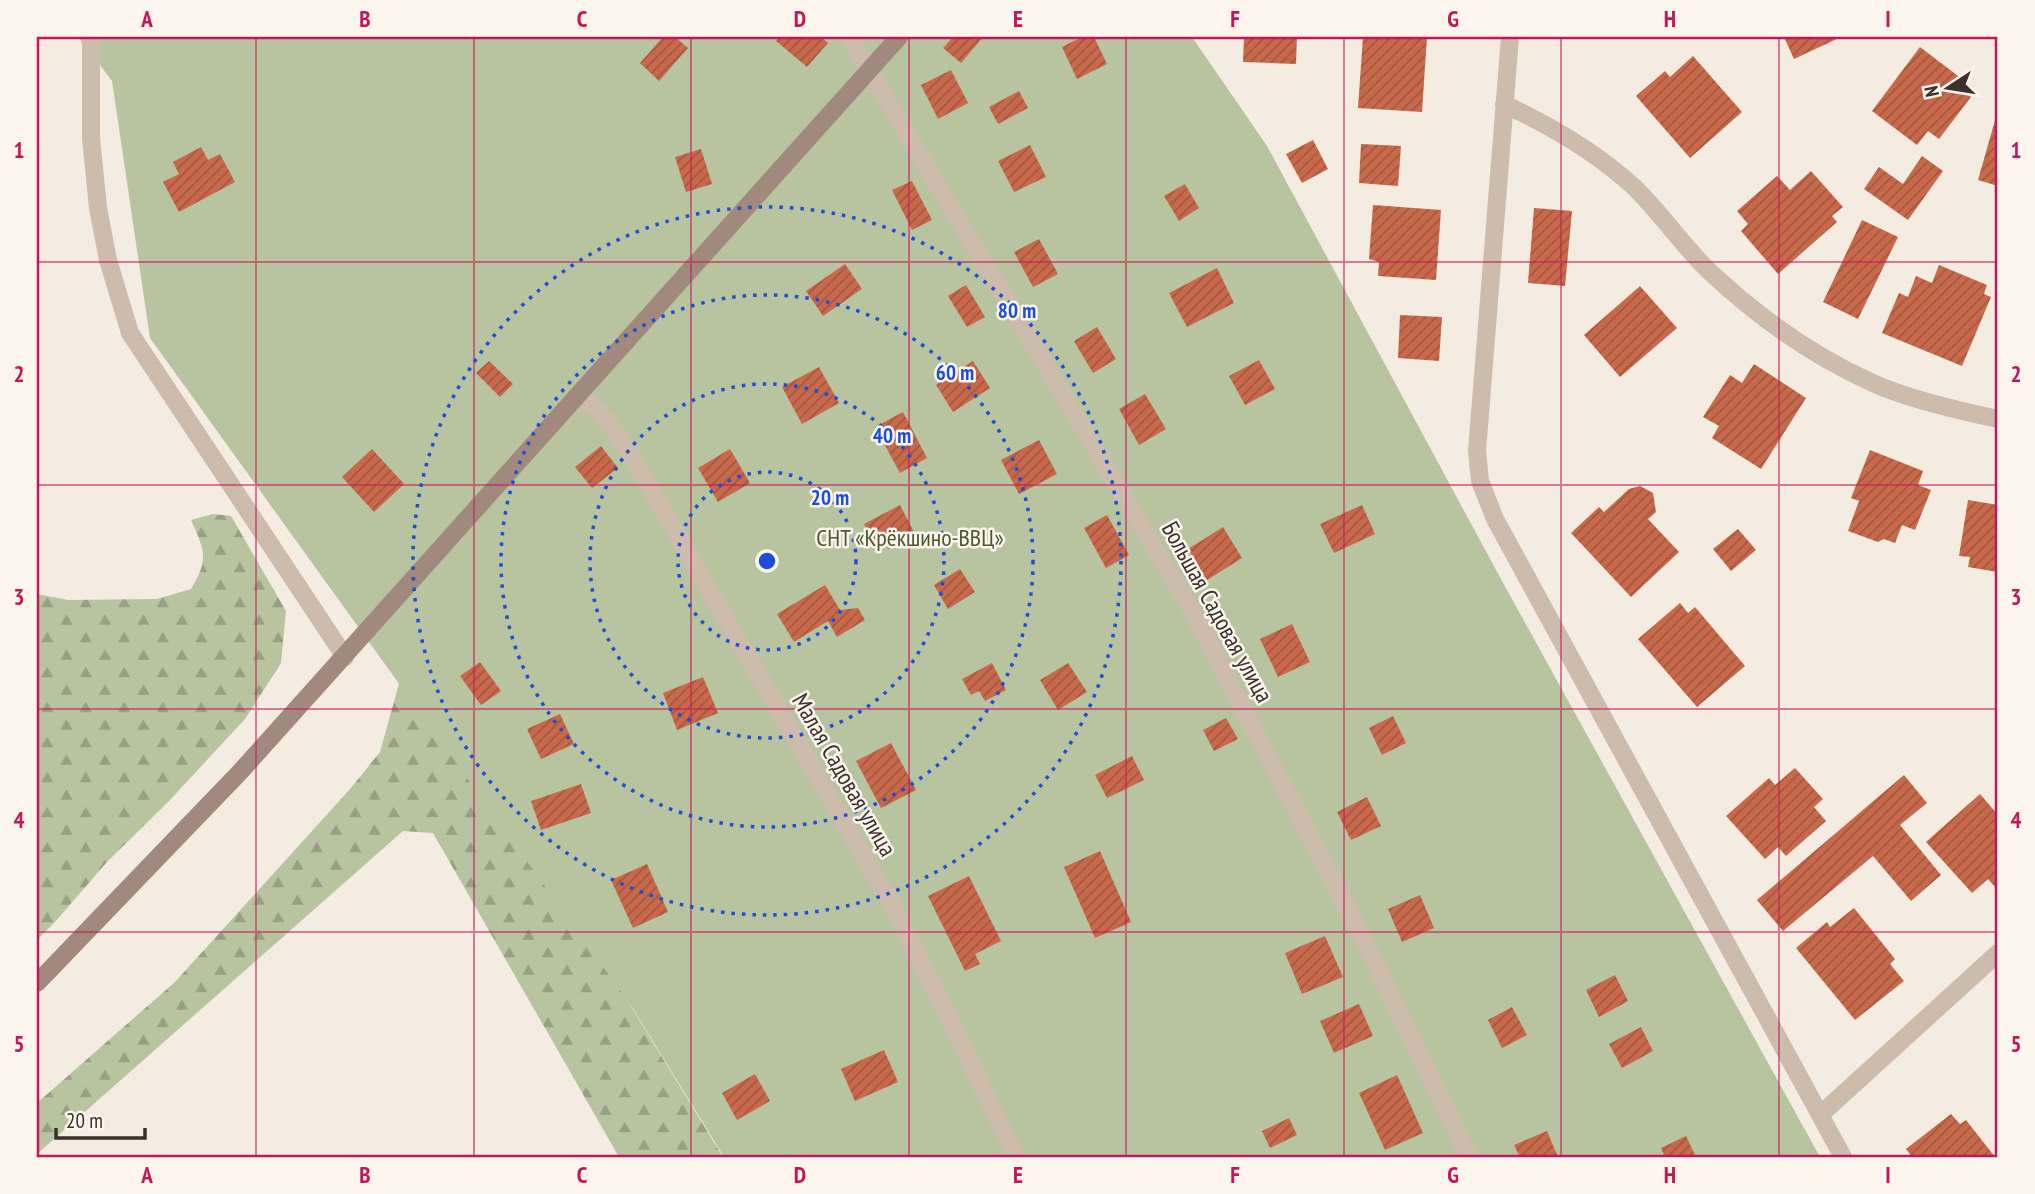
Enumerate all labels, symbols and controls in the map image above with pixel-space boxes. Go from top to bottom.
text: A [140,4,153,33]
text: B [359,4,371,33]
text: C [577,4,588,33]
text: D [794,4,806,33]
text: E [1013,4,1023,33]
text: F [1230,4,1240,33]
text: G [1447,4,1459,33]
text: H [1664,4,1676,33]
text: I [1885,4,1891,33]
north arrow [1912,52,1982,122]
text: N [1919,84,1944,99]
text: 1 [14,135,25,164]
text: 1 [2011,135,2022,164]
text: 80 m [998,297,1036,324]
text: 2 [14,359,25,388]
text: 60 m [936,359,974,386]
text: 2 [2011,359,2022,388]
text: 40 m [873,422,911,449]
text: 20 m [811,484,849,511]
street label: Большая Садовая улица [1155,516,1280,708]
park label: СНТ «Крёкшино-ВВЦ» [816,522,1004,553]
centre of rings [755,549,779,573]
text: 3 [14,582,25,611]
text: 3 [2011,582,2022,611]
street label: Малая Садовая улица [785,688,904,862]
text: 4 [14,805,25,834]
text: 4 [2011,805,2022,834]
text: 5 [14,1029,25,1058]
text: 5 [2011,1029,2022,1058]
scale bar [56,1096,145,1140]
text: 20 m [66,1107,103,1134]
text: A [140,1160,153,1189]
text: B [359,1160,371,1189]
text: C [577,1160,588,1189]
text: D [794,1160,806,1189]
text: E [1013,1160,1023,1189]
text: F [1230,1160,1240,1189]
text: G [1447,1160,1459,1189]
text: H [1664,1160,1676,1189]
text: I [1885,1160,1891,1189]

